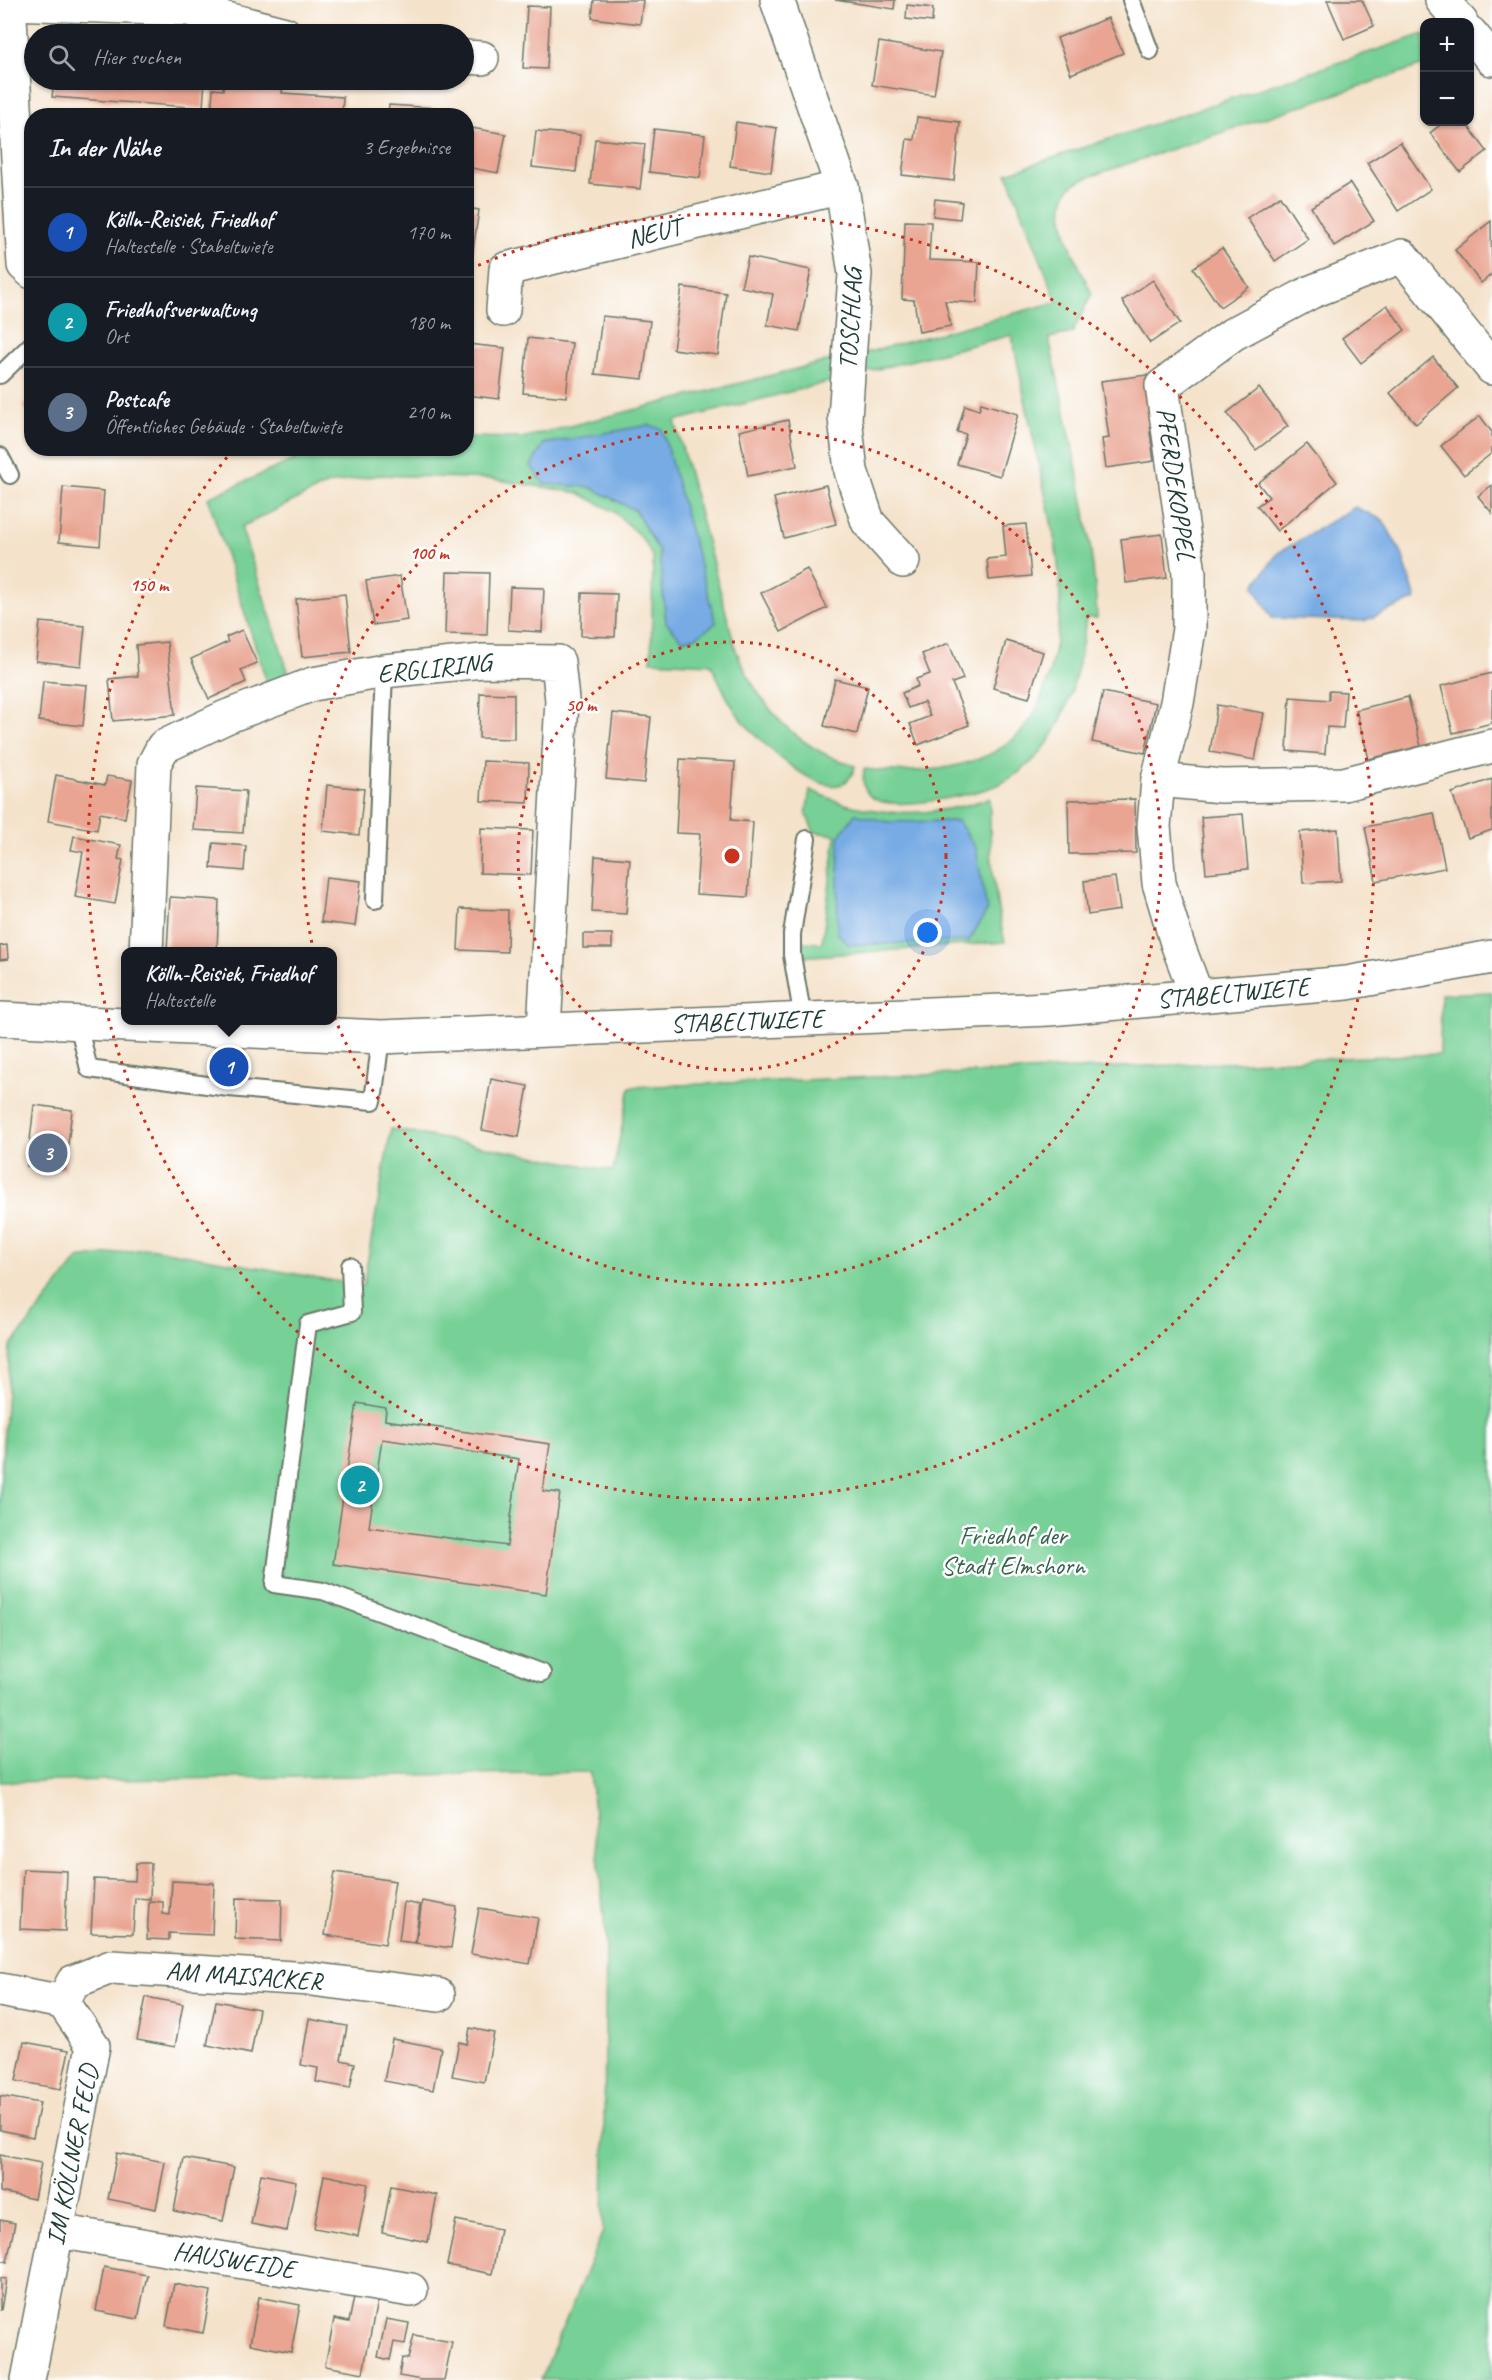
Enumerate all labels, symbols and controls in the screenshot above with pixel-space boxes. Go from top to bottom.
map controls [1420,18,1474,126]
button: + [1420,18,1474,72]
search box [24,24,474,90]
icon: search [45,41,78,74]
text: Hier suchen [93,43,181,71]
button: − [1420,72,1474,126]
text: In der Nähe [48,131,160,164]
text: 3 Ergebnisse [363,135,450,160]
text: Kölln-Reisiek, Friedhof [105,206,273,234]
street label: NEUT [624,209,690,256]
text: 1 [63,220,72,245]
text: 170 m [407,220,450,245]
text: Haltestelle · Stabeltwiete [105,234,273,259]
street label: TOSCHLAG [831,264,869,370]
text: Friedhofsverwaltung [105,296,256,324]
text: 2 [63,310,72,335]
text: 180 m [407,310,450,335]
text: Ort [105,324,129,349]
text: Postcafe [105,386,169,414]
text: 3 [63,400,72,425]
text: 210 m [407,400,450,425]
street label: PFERDEKOPPEL [1149,406,1203,563]
text: Öffentliches Gebäude · Stabeltwiete [105,414,342,439]
text: 100 m [410,542,450,564]
text: 150 m [130,574,170,596]
street label: ERGLIRING [376,645,496,690]
text: 50 m [566,694,598,716]
centre of rings [722,846,742,866]
your location [913,918,942,947]
popup [121,947,337,1025]
text: Kölln-Reisiek, Friedhof [145,960,313,988]
street label: STABELTWIETE [1156,970,1314,1016]
text: Haltestelle [145,988,215,1013]
street label: STABELTWIETE [670,1002,828,1040]
pin: 1 [210,1044,248,1090]
pin: 3 [28,1130,68,1176]
pin: 2 [340,1462,380,1508]
park label: Friedhof der Stadt Elmshorn [941,1519,1086,1582]
street label: AM MAISACKER [165,1954,325,1998]
street label: IM KÖLLNER FELD [38,2060,106,2248]
street label: HAUSWEIDE [171,2234,301,2286]

